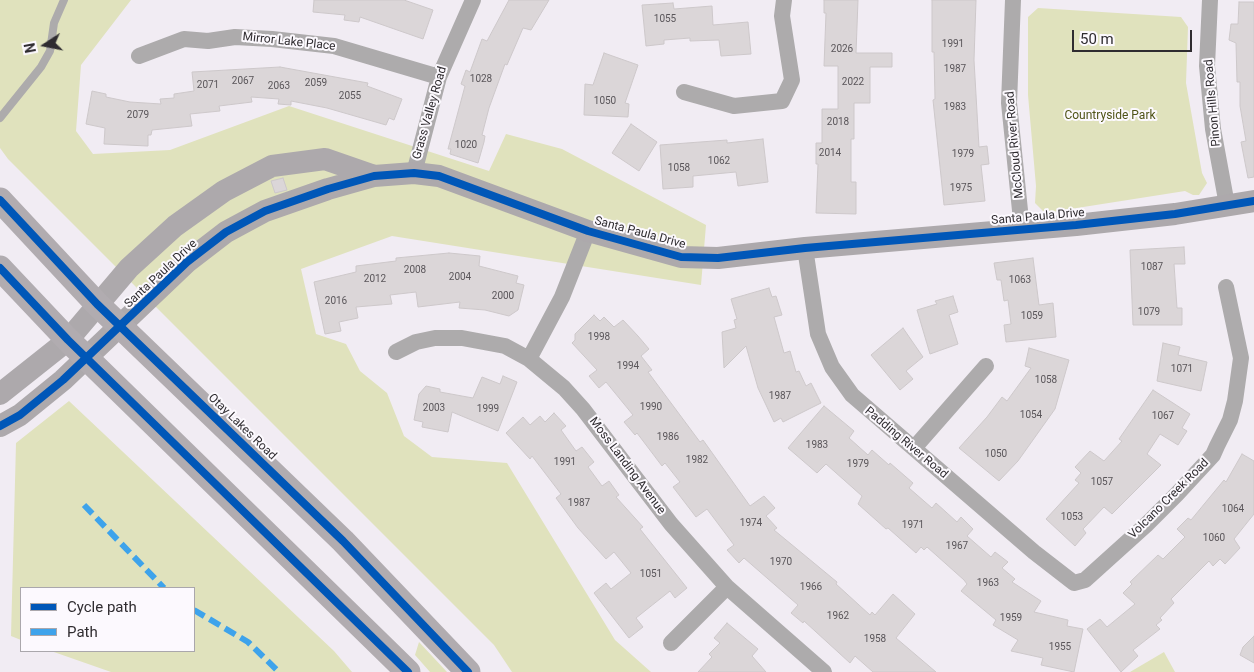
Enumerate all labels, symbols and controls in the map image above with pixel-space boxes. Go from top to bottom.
house number: 1055 [654,13,676,25]
north arrow [20,20,70,70]
scale bar [1074,20,1194,52]
street label: Mirror Lake Place [242,30,336,54]
text: 50 m [1080,30,1114,48]
house number: 1991 [942,38,964,50]
text: N [21,41,39,54]
house number: 2026 [831,43,853,55]
street label: Pinon Hills Road [1202,59,1224,147]
house number: 1987 [944,63,966,75]
street label: Grass Valley Road [410,65,450,161]
house number: 1028 [470,73,492,85]
house number: 2067 [232,75,254,87]
house number: 2022 [842,76,864,88]
house number: 2059 [305,77,327,89]
house number: 2071 [197,79,219,91]
house number: 2063 [268,80,290,92]
house number: 2055 [339,90,361,102]
street label: McCloud River Road [1003,91,1027,199]
house number: 1050 [594,95,616,107]
house number: 1983 [944,101,966,113]
house number: 2079 [127,109,149,121]
park label: Countryside Park [1064,109,1156,123]
house number: 2018 [827,116,849,128]
house number: 1020 [455,139,477,151]
house number: 2014 [819,147,841,159]
house number: 1979 [952,148,974,160]
house number: 1062 [708,155,730,167]
house number: 1058 [668,162,690,174]
house number: 1975 [950,182,972,194]
street label: Santa Paula Drive [991,206,1085,228]
street label: Santa Paula Drive [593,214,687,252]
street label: Santa Paula Drive [122,237,200,311]
house number: 1087 [1141,261,1163,273]
house number: 2008 [404,264,426,276]
house number: 2004 [449,271,471,283]
house number: 2012 [364,273,386,285]
house number: 1063 [1009,274,1031,286]
house number: 2000 [492,290,514,302]
house number: 2016 [325,295,347,307]
house number: 1079 [1138,306,1160,318]
house number: 1059 [1021,310,1043,322]
house number: 1998 [588,331,610,343]
house number: 1994 [617,360,639,372]
house number: 1071 [1171,363,1193,375]
house number: 1058 [1035,374,1057,386]
house number: 1987 [769,390,791,402]
street label: Otay Lakes Road [205,391,279,463]
house number: 1990 [640,401,662,413]
house number: 2003 [423,402,445,414]
house number: 1999 [477,403,499,415]
street label: Padding River Road [862,404,950,482]
house number: 1054 [1020,409,1042,421]
house number: 1067 [1152,410,1174,422]
street label: Moss Landing Avenue [586,415,668,517]
house number: 1986 [657,431,679,443]
house number: 1983 [806,439,828,451]
house number: 1050 [985,448,1007,460]
house number: 1982 [686,454,708,466]
house number: 1991 [554,456,576,468]
street label: Volcano Creek Road [1126,456,1212,542]
house number: 1979 [847,458,869,470]
house number: 1057 [1091,476,1113,488]
house number: 1987 [568,497,590,509]
house number: 1064 [1222,503,1244,515]
house number: 1053 [1061,511,1083,523]
house number: 1974 [740,517,762,529]
house number: 1971 [902,519,924,531]
house number: 1060 [1203,532,1225,544]
house number: 1967 [946,540,968,552]
house number: 1970 [770,556,792,568]
house number: 1051 [640,568,662,580]
house number: 1963 [977,577,999,589]
house number: 1966 [800,581,822,593]
legend [20,587,195,652]
text: Cycle path [67,598,137,616]
house number: 1962 [827,610,849,622]
house number: 1959 [1000,612,1022,624]
text: Path [67,623,98,641]
house number: 1958 [864,633,886,645]
house number: 1955 [1049,641,1071,653]

